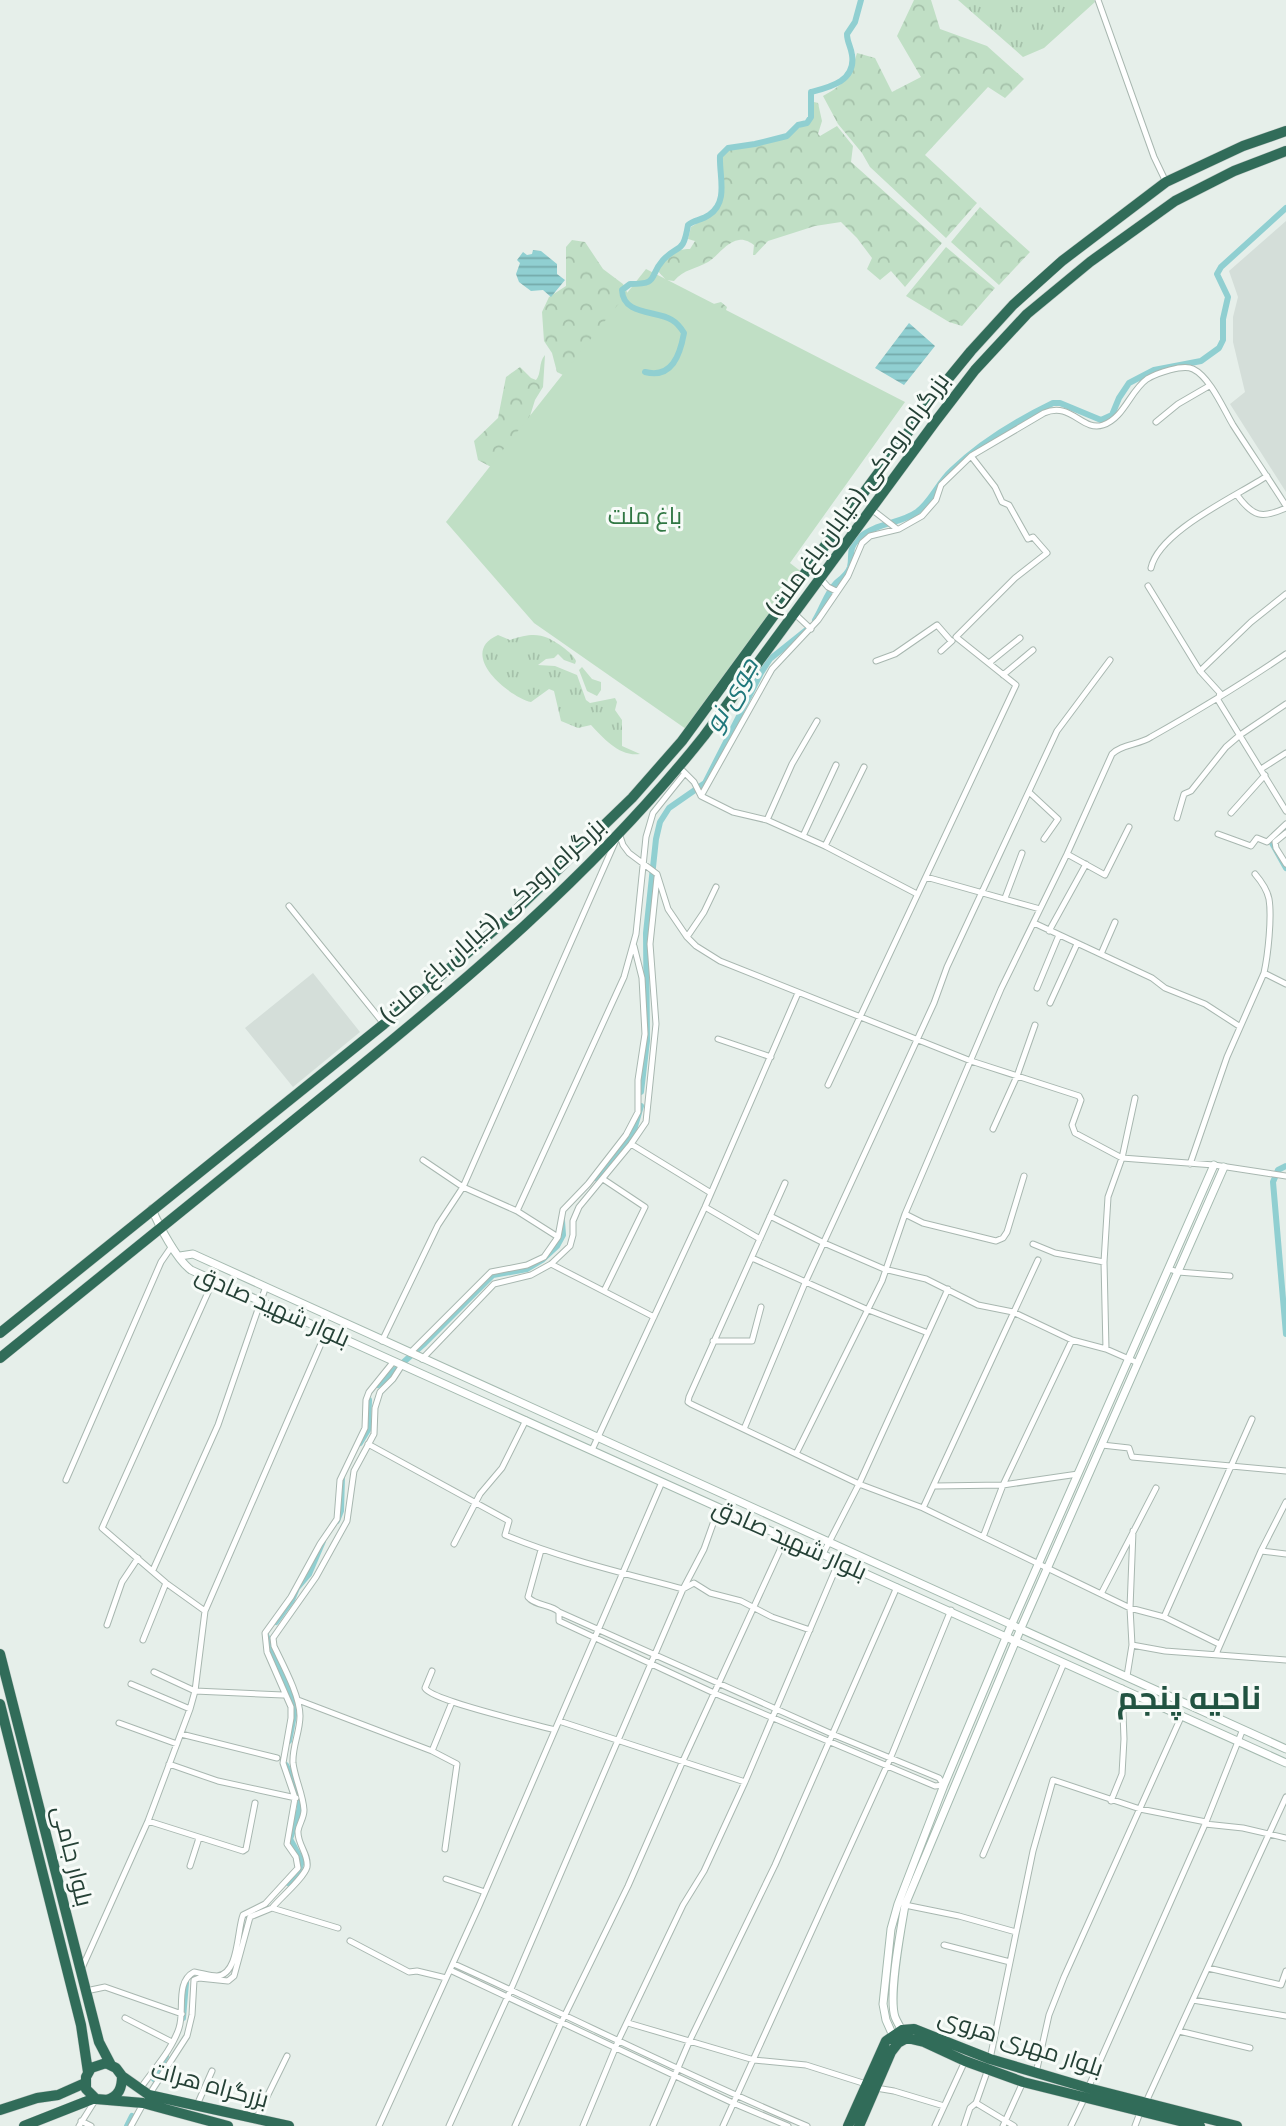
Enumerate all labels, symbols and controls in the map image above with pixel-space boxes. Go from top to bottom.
street label: بزرگراه رودکی (خیابان باغ ملت) [759,367,957,622]
park label: باغ ملت [608,501,682,532]
water label: جوی نو [697,651,766,738]
street label: بزرگراه رودکی (خیابان باغ ملت) [373,811,612,1031]
street label: بلوار شهید صادق [191,1259,355,1354]
street label: بلوار شهید صادق [708,1492,872,1587]
district label: ناحیه پنجم [1117,1678,1261,1721]
street label: بلوار جامی [46,1803,100,1909]
street label: بلوار مهری هروی [935,2002,1107,2082]
street label: بزرگراه هرات [148,2054,272,2114]

